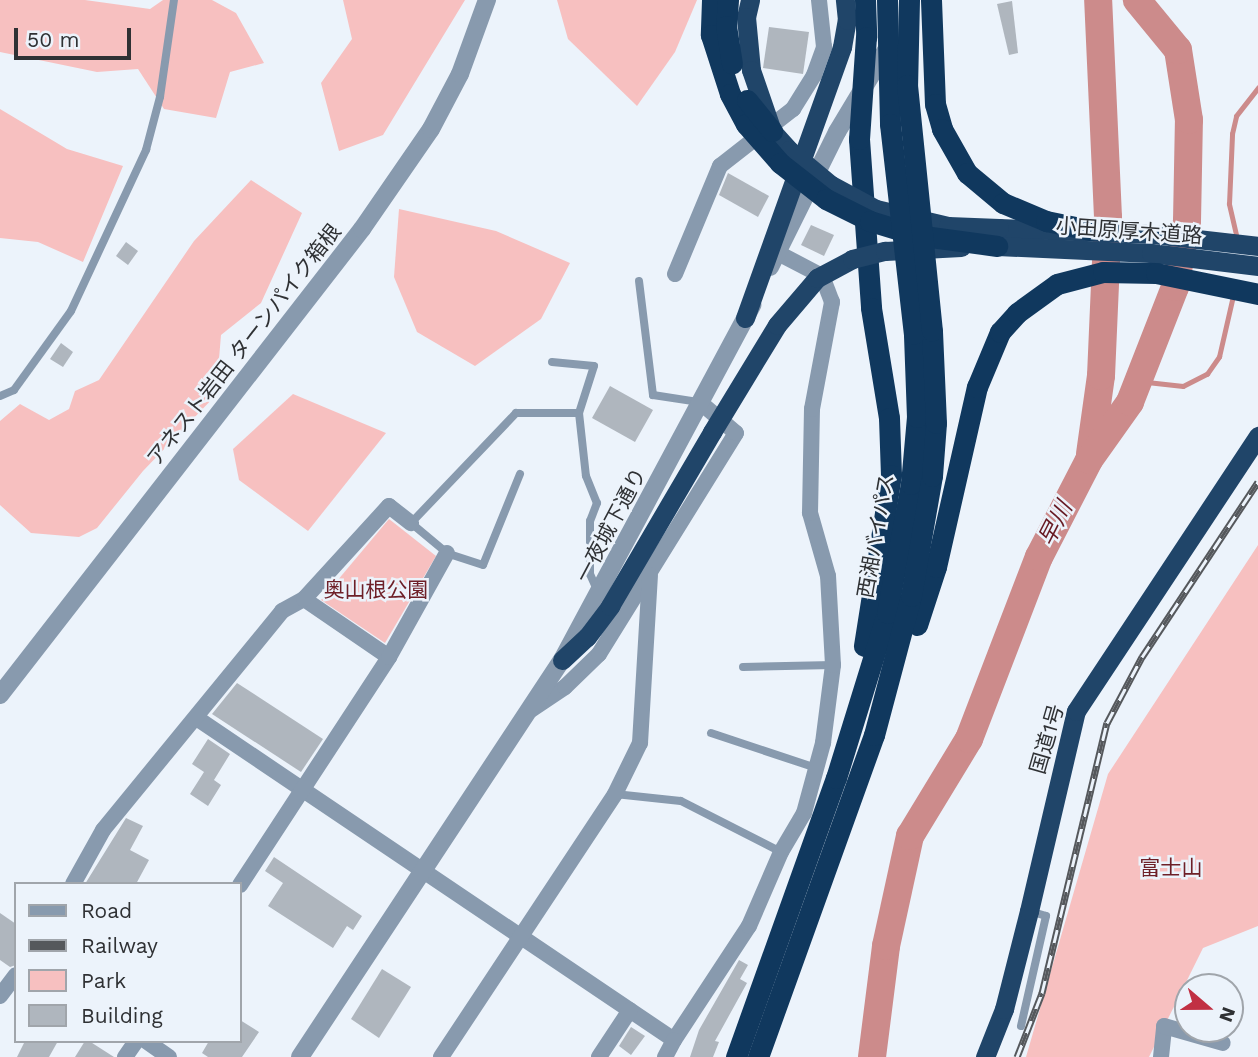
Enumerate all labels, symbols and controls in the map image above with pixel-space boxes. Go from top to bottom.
scale bar [18,14,135,58]
text: 50 m [27,27,79,52]
street label: 小田原厚木道路 [1055,213,1203,249]
street label: アネスト岩田 ターンパイク箱根 [141,219,347,471]
street label: 一夜城下通り [570,463,652,587]
street label: 西湘バイパス [853,472,899,600]
water label: 早川 [1033,497,1079,551]
park label: 奥山根公園 [324,577,428,603]
street label: 国道1号 [1025,701,1069,777]
park label: 富士山 [1140,855,1202,881]
legend [14,882,242,1043]
text: Road [81,898,132,923]
text: Railway [81,933,158,958]
text: Park [81,968,126,993]
north arrow [1174,973,1244,1043]
text: Building [81,1003,163,1028]
text: N [1214,1004,1241,1025]

